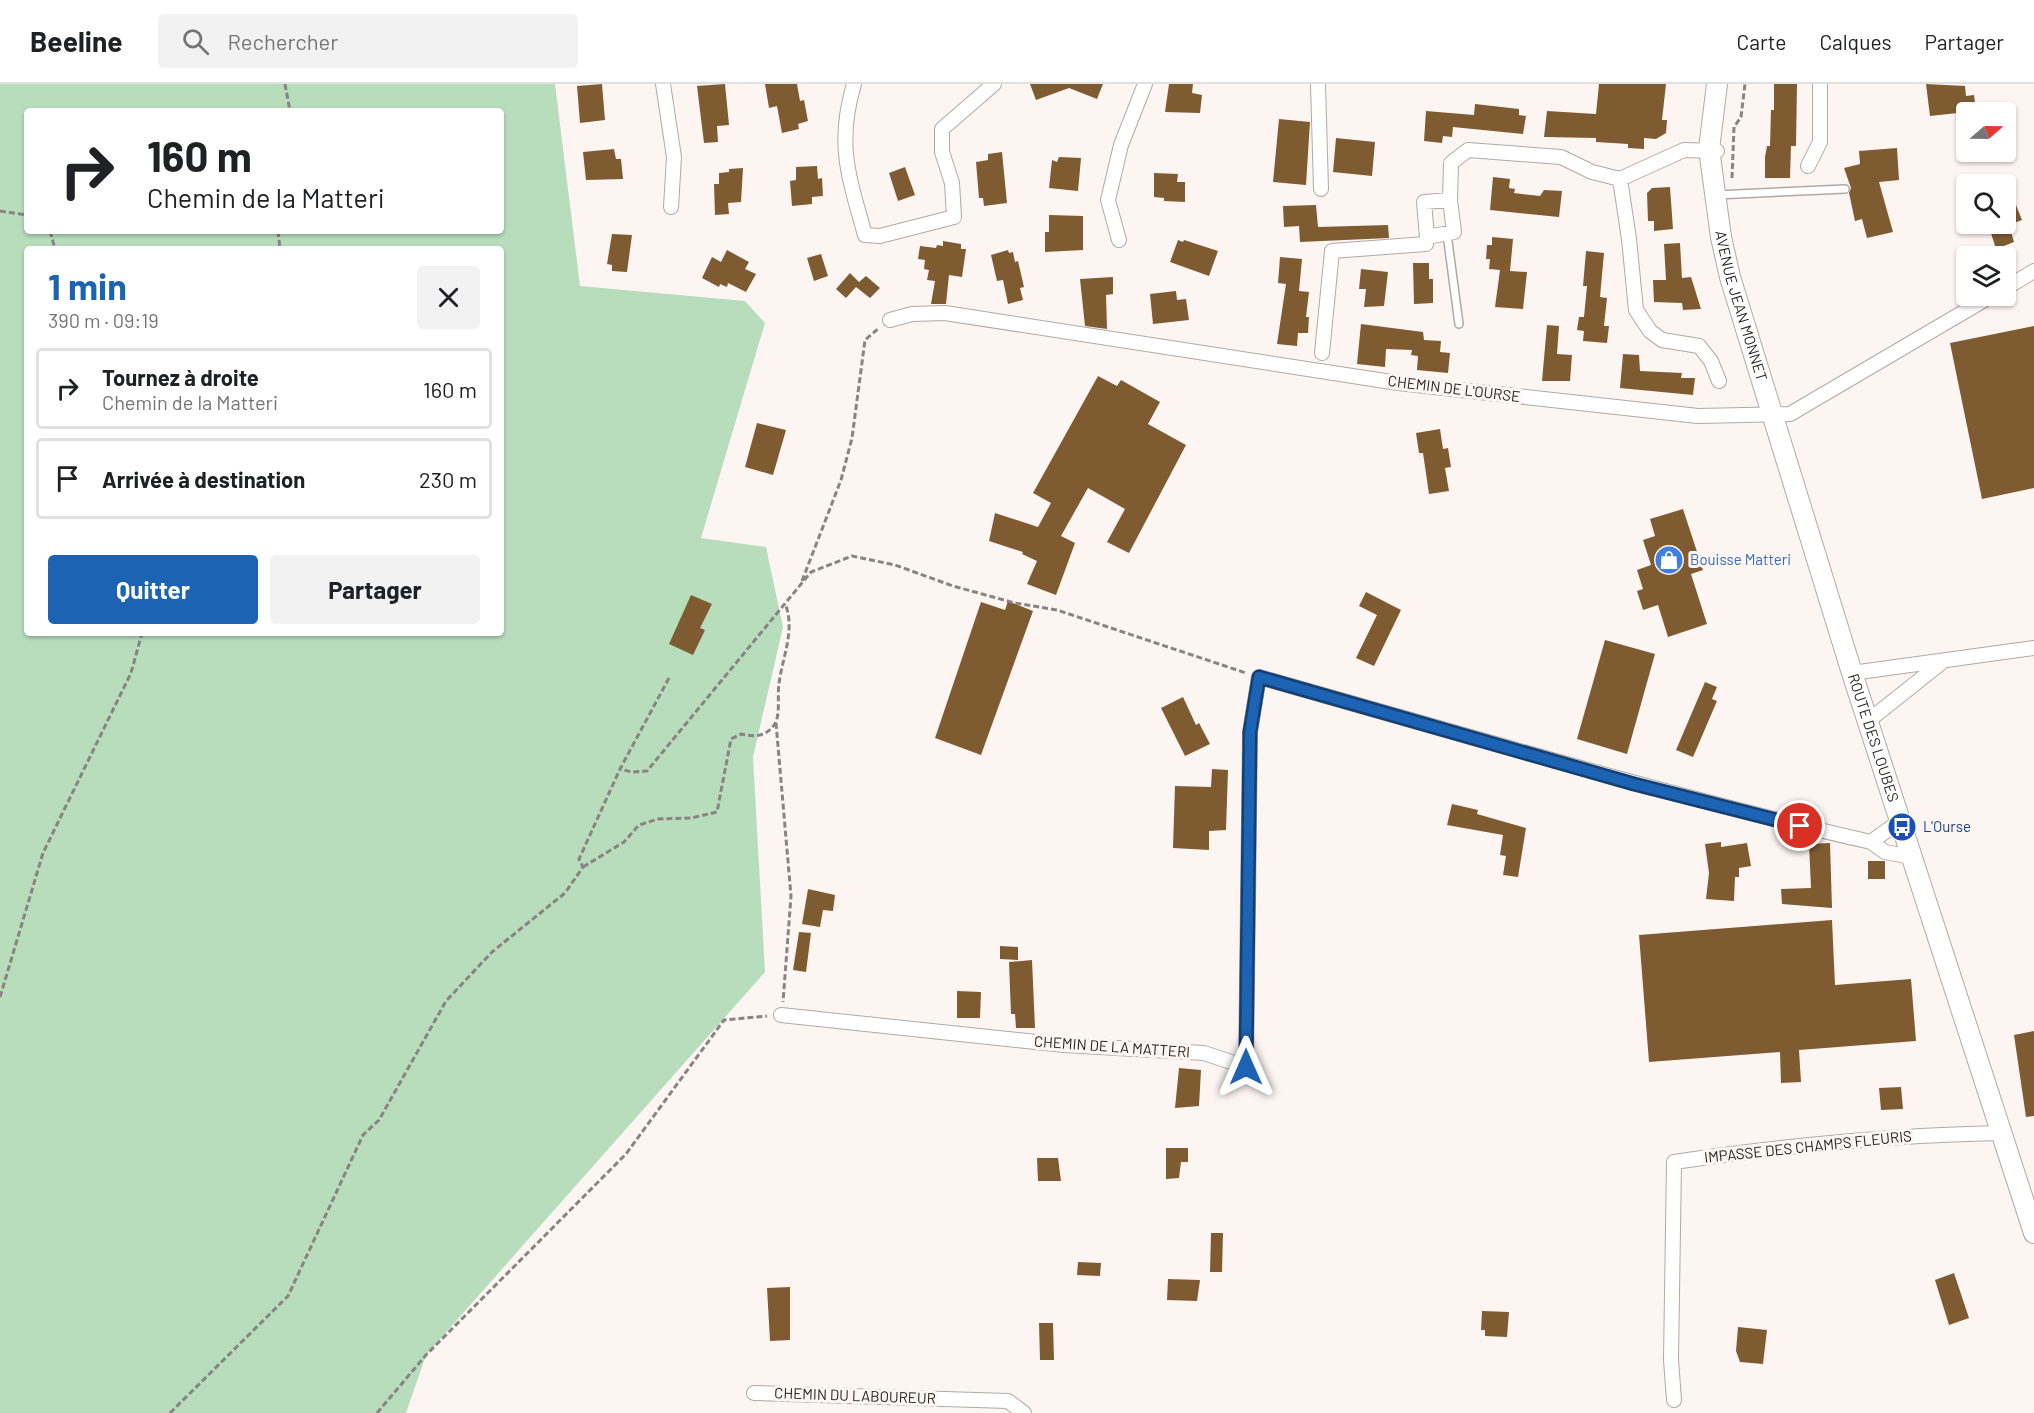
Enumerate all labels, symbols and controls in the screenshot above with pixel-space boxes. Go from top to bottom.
search box [158,14,578,68]
text: Beeline [30,24,122,58]
icon: search [179,25,212,58]
text: Rechercher [227,28,338,54]
text: Carte [1737,29,1786,54]
text: Calques [1819,29,1892,54]
text: Partager [1925,29,2004,54]
north arrow [1956,102,2016,162]
map controls [1956,102,2016,306]
text: 160 m [147,130,252,180]
icon: right [48,132,126,210]
button: search [1956,174,2016,234]
text: Chemin de la Matteri [147,181,385,213]
street label: AVENUE JEAN MONNET [1712,230,1772,383]
button: layers [1956,246,2016,306]
text: 1 min [48,264,127,307]
button: close [417,266,480,329]
text: 390 m · 09:19 [48,308,159,332]
text: Tournez à droite [102,364,259,390]
street label: CHEMIN DE L'OURSE [1387,371,1521,405]
icon: right [51,372,84,405]
text: 160 m [423,376,477,402]
text: Chemin de la Matteri [102,390,278,414]
icon: arrive [51,462,84,495]
text: Arrivée à destination [102,466,305,492]
text: 230 m [419,466,477,492]
shop icon: Bouisse Matteri [1653,544,1685,576]
place label: Bouisse Matteri [1690,550,1791,568]
button: Quitter [48,555,258,624]
button: Partager [270,555,480,624]
street label: ROUTE DES LOUBES [1845,671,1903,804]
pin [1774,800,1825,851]
icon: arrive [1783,809,1816,842]
bus stop icon: L'Ourse [1886,811,1918,843]
place label: L'Ourse [1923,817,1971,835]
street label: CHEMIN DE LA MATTERI [1033,1032,1191,1060]
position arrow [1214,1035,1278,1099]
street label: IMPASSE DES CHAMPS FLEURIS [1703,1126,1913,1166]
street label: CHEMIN DU LABOUREUR [774,1383,936,1407]

